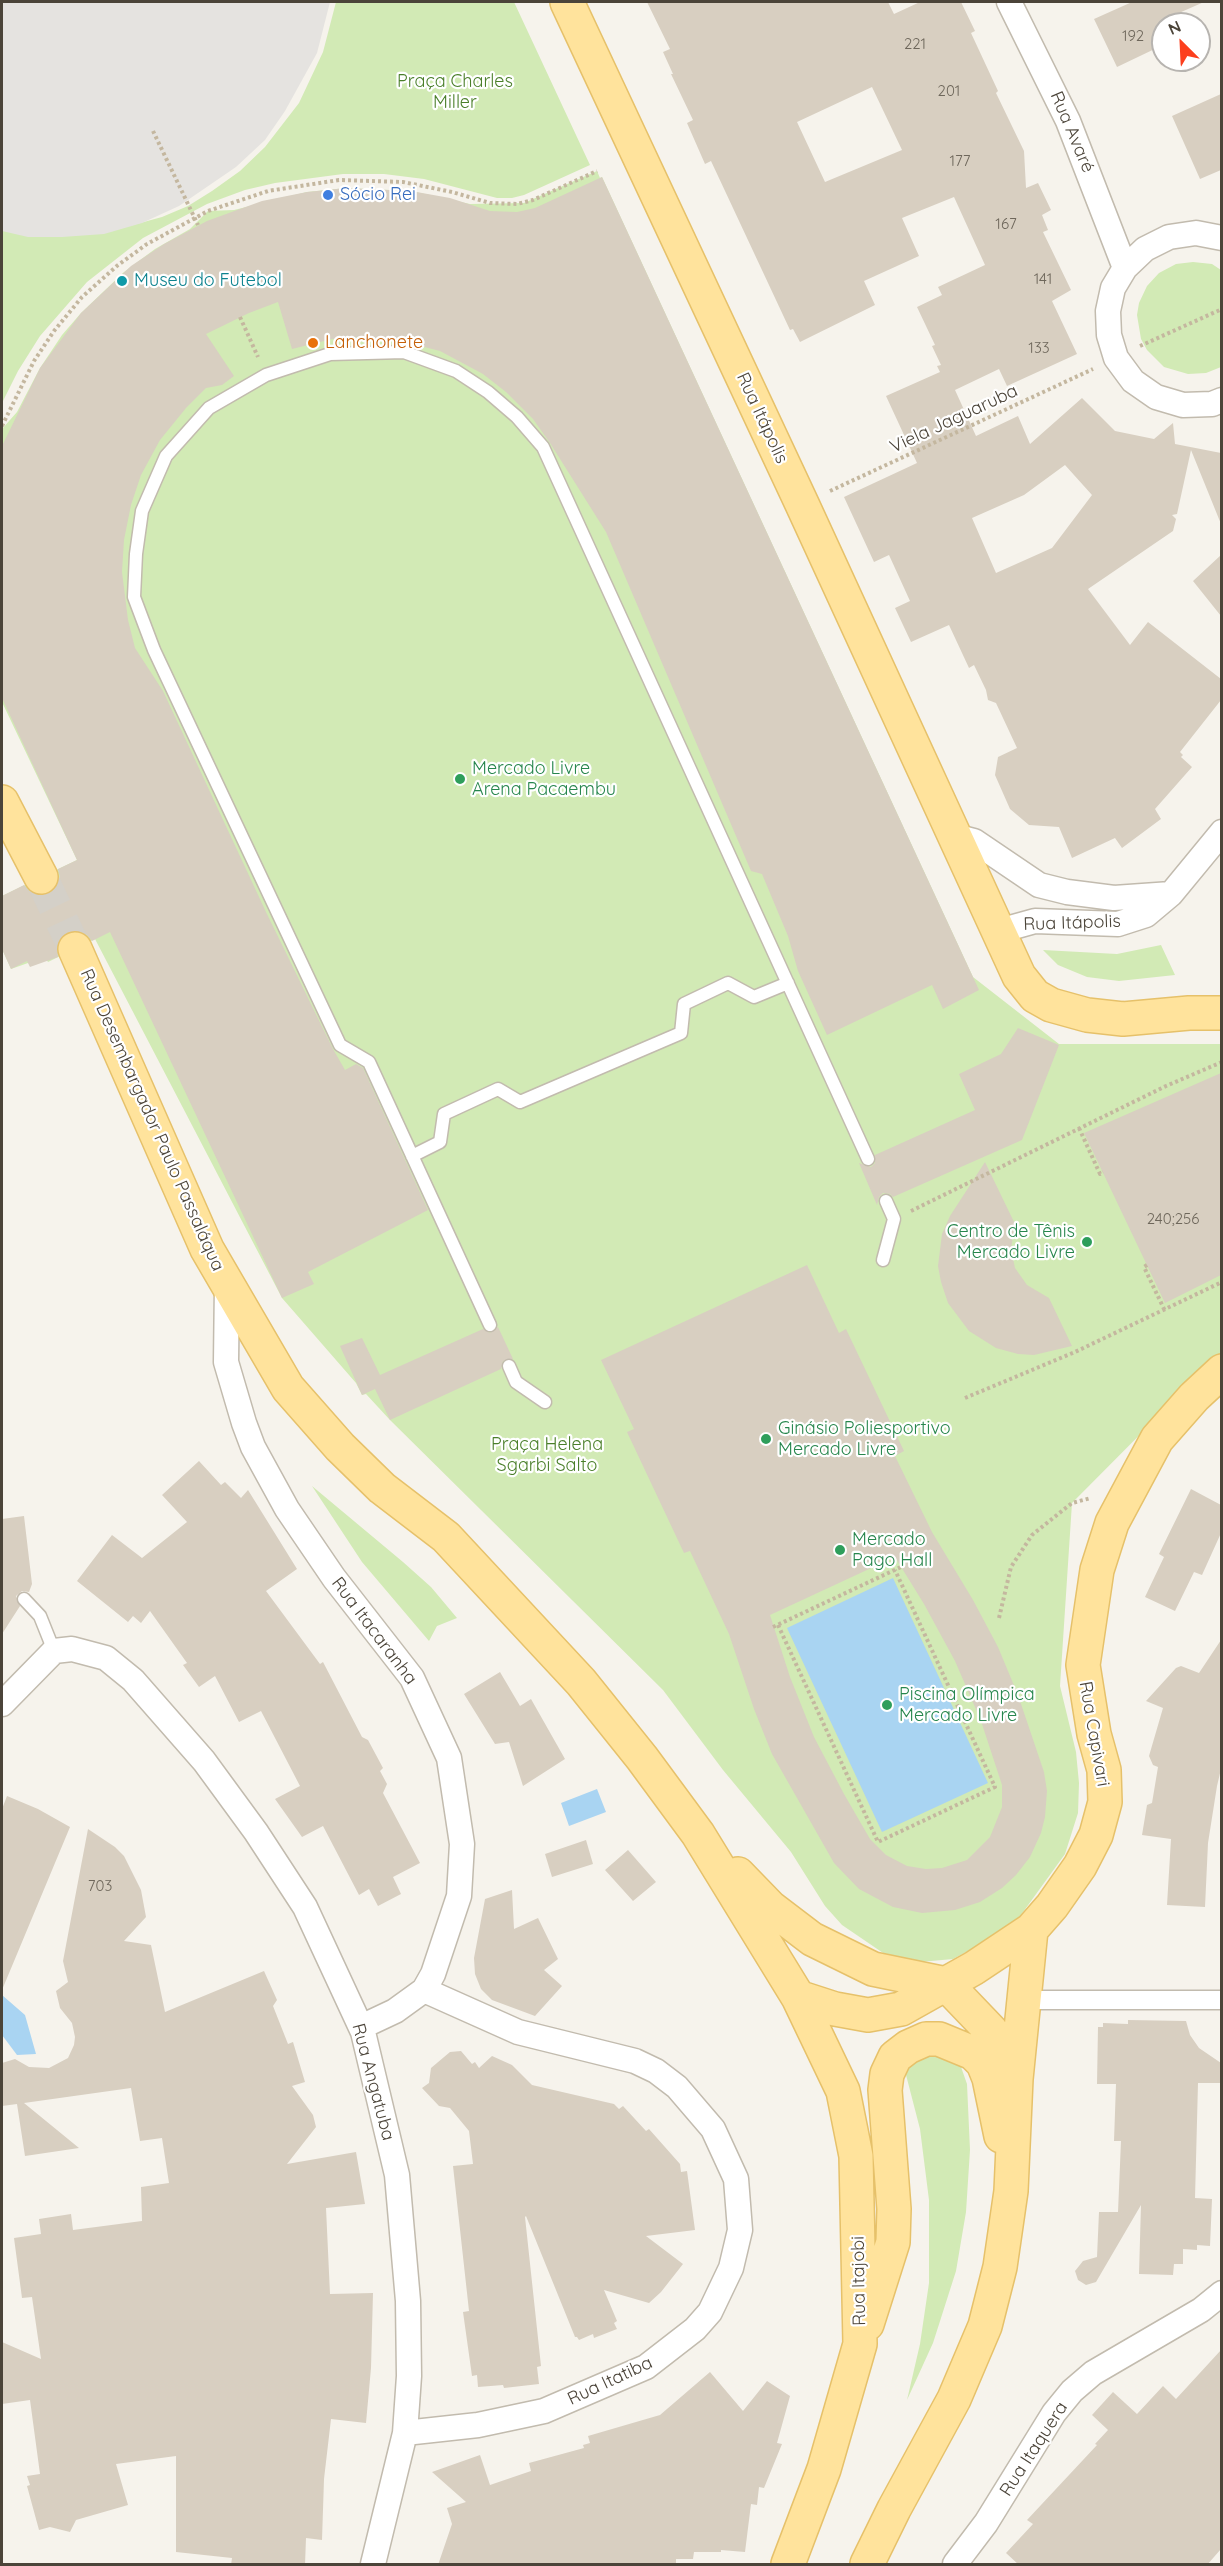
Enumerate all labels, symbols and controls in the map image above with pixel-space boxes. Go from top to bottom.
north arrow [1151,12,1211,72]
text: N [1165,16,1184,39]
house number: 192 [1122,27,1144,45]
house number: 221 [904,35,926,53]
park label: Praça Charles Miller [397,71,513,113]
house number: 201 [938,82,960,100]
street label: Rua Avaré [1045,88,1099,176]
house number: 177 [950,152,970,170]
place label: Sócio Rei [340,184,416,206]
marker: Sócio Rei [321,188,335,202]
house number: 167 [995,215,1017,233]
place label: Museu do Futebol [134,270,282,292]
house number: 141 [1034,270,1052,288]
marker: Museu do Futebol [115,274,129,288]
place label: Lanchonete [325,332,423,354]
marker: Lanchonete [306,336,320,350]
house number: 133 [1028,339,1050,357]
street label: Rua Itápolis [732,369,792,467]
street label: Viela Jaguaruba [887,380,1021,458]
place label: Mercado Livre Arena Pacaembu [472,758,616,800]
marker: Mercado Livre Arena Pacaembu [453,772,467,786]
street label: Rua Itápolis [1023,911,1121,935]
street label: Rua Desembargador Paulo Passaláqua [75,966,229,1274]
house number: 240;256 [1147,1210,1199,1228]
place label: Centro de Tênis Mercado Livre [947,1221,1075,1264]
marker: Centro de Tênis Mercado Livre [1080,1235,1094,1249]
place label: Ginásio Poliesportivo Mercado Livre [778,1418,951,1460]
marker: Ginásio Poliesportivo Mercado Livre [759,1432,773,1446]
park label: Praça Helena Sgarbi Salto [491,1434,603,1476]
place label: Mercado Pago Hall [852,1529,932,1572]
marker: Mercado Pago Hall [833,1543,847,1557]
street label: Rua Itacaranha [327,1573,421,1689]
street label: Rua Capivari [1074,1680,1114,1788]
place label: Piscina Olímpica Mercado Livre [899,1684,1035,1726]
marker: Piscina Olímpica Mercado Livre [880,1698,894,1712]
house number: 703 [88,1877,112,1895]
street label: Rua Angatuba [347,2021,399,2143]
street label: Rua Itajobi [847,2236,871,2326]
street label: Rua Itatiba [564,2352,656,2410]
street label: Rua Itaquera [995,2398,1073,2500]

